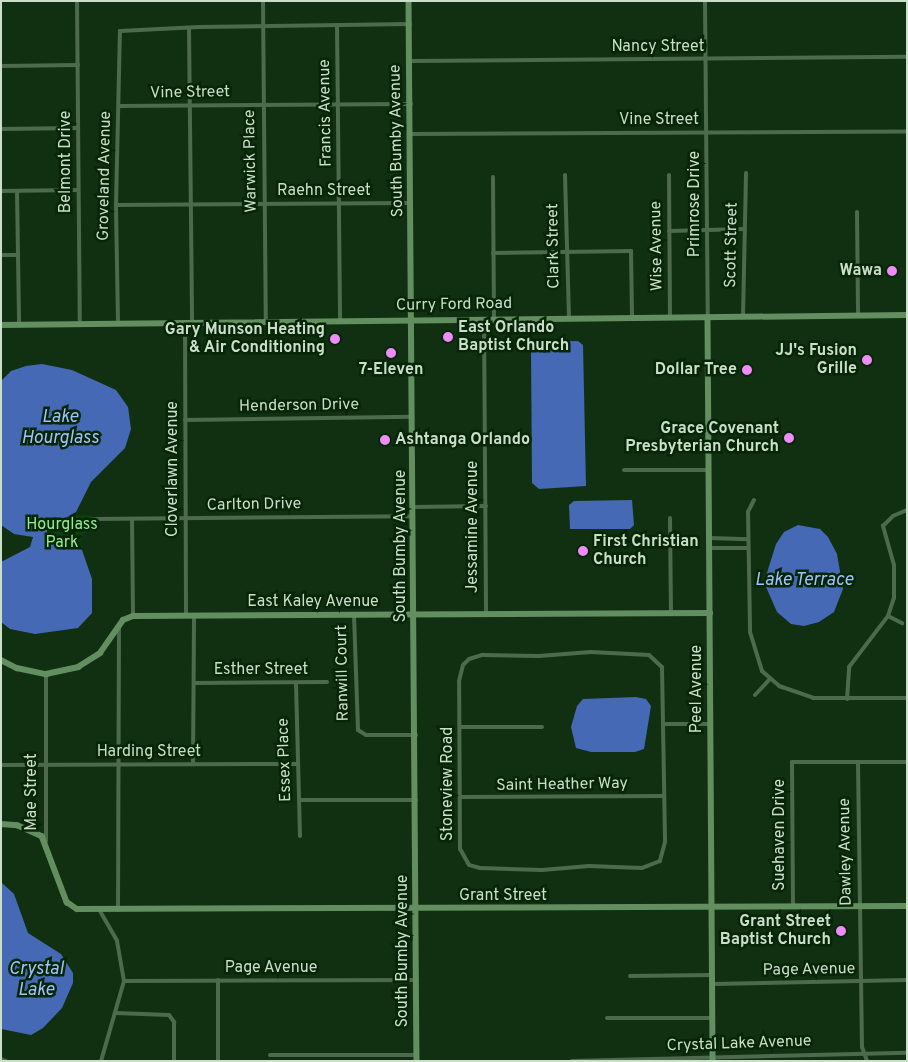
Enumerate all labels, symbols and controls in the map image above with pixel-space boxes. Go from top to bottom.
street label: Nancy Street [611,37,705,57]
street label: Francis Avenue [315,59,337,167]
street label: South Bumby Avenue [386,64,408,218]
street label: Vine Street [150,83,230,103]
street label: Warwick Place [240,109,262,213]
street label: Groveland Avenue [94,110,116,242]
street label: Vine Street [619,110,699,130]
street label: Belmont Drive [56,111,76,213]
street label: Primrose Drive [685,151,705,257]
street label: Raehn Street [277,181,371,201]
street label: Wise Avenue [647,200,667,292]
street label: Scott Street [722,202,742,288]
street label: Clark Street [544,203,564,289]
place label: Wawa [840,261,882,281]
marker: Wawa [886,265,898,277]
street label: Curry Ford Road [396,294,512,316]
place label: East Orlando Baptist Church [458,318,569,356]
place label: Gary Munson Heating & Air Conditioning [165,320,325,358]
marker: East Orlando Baptist Church [442,331,454,343]
marker: Gary Munson Heating & Air Conditioning [329,333,341,345]
place label: JJ's Fusion Grille [775,341,857,379]
marker: 7-Eleven [385,347,397,359]
marker: JJ's Fusion Grille [861,354,873,366]
place label: 7-Eleven [359,360,423,380]
place label: Dollar Tree [655,360,737,380]
marker: Dollar Tree [741,364,753,376]
street label: Henderson Drive [239,395,359,417]
street label: Cloverlawn Avenue [163,401,183,537]
water label: Lake Hourglass [21,408,99,450]
place label: Grace Covenant Presbyterian Church [625,419,779,457]
place label: Ashtanga Orlando [395,430,530,450]
marker: Grace Covenant Presbyterian Church [783,432,795,444]
marker: Ashtanga Orlando [379,434,391,446]
street label: Jessamine Avenue [463,460,483,594]
street label: South Bumby Avenue [391,469,411,623]
street label: Carlton Drive [206,495,302,515]
park label: Hourglass Park [26,515,98,553]
place label: First Christian Church [593,532,699,570]
marker: First Christian Church [577,545,589,557]
water label: Lake Terrace [754,570,854,592]
street label: East Kaley Avenue [247,592,379,612]
street label: Ranwill Court [333,625,353,721]
street label: Peel Avenue [687,644,707,734]
street label: Esther Street [214,660,308,680]
street label: Essex Place [274,718,296,802]
street label: Stoneview Road [438,727,458,841]
street label: Harding Street [97,742,201,762]
street label: Mae Street [22,753,42,831]
street label: Saint Heather Way [496,774,628,796]
street label: Suehaven Drive [770,779,790,891]
street label: Dawley Avenue [835,798,857,906]
street label: South Bumby Avenue [393,874,413,1028]
street label: Grant Street [459,886,547,906]
place label: Grant Street Baptist Church [720,912,831,950]
marker: Grant Street Baptist Church [835,925,847,937]
street label: Page Avenue [224,958,318,978]
water label: Crystal Lake [9,960,63,1002]
street label: Page Avenue [762,960,856,980]
street label: Crystal Lake Avenue [666,1032,812,1056]

